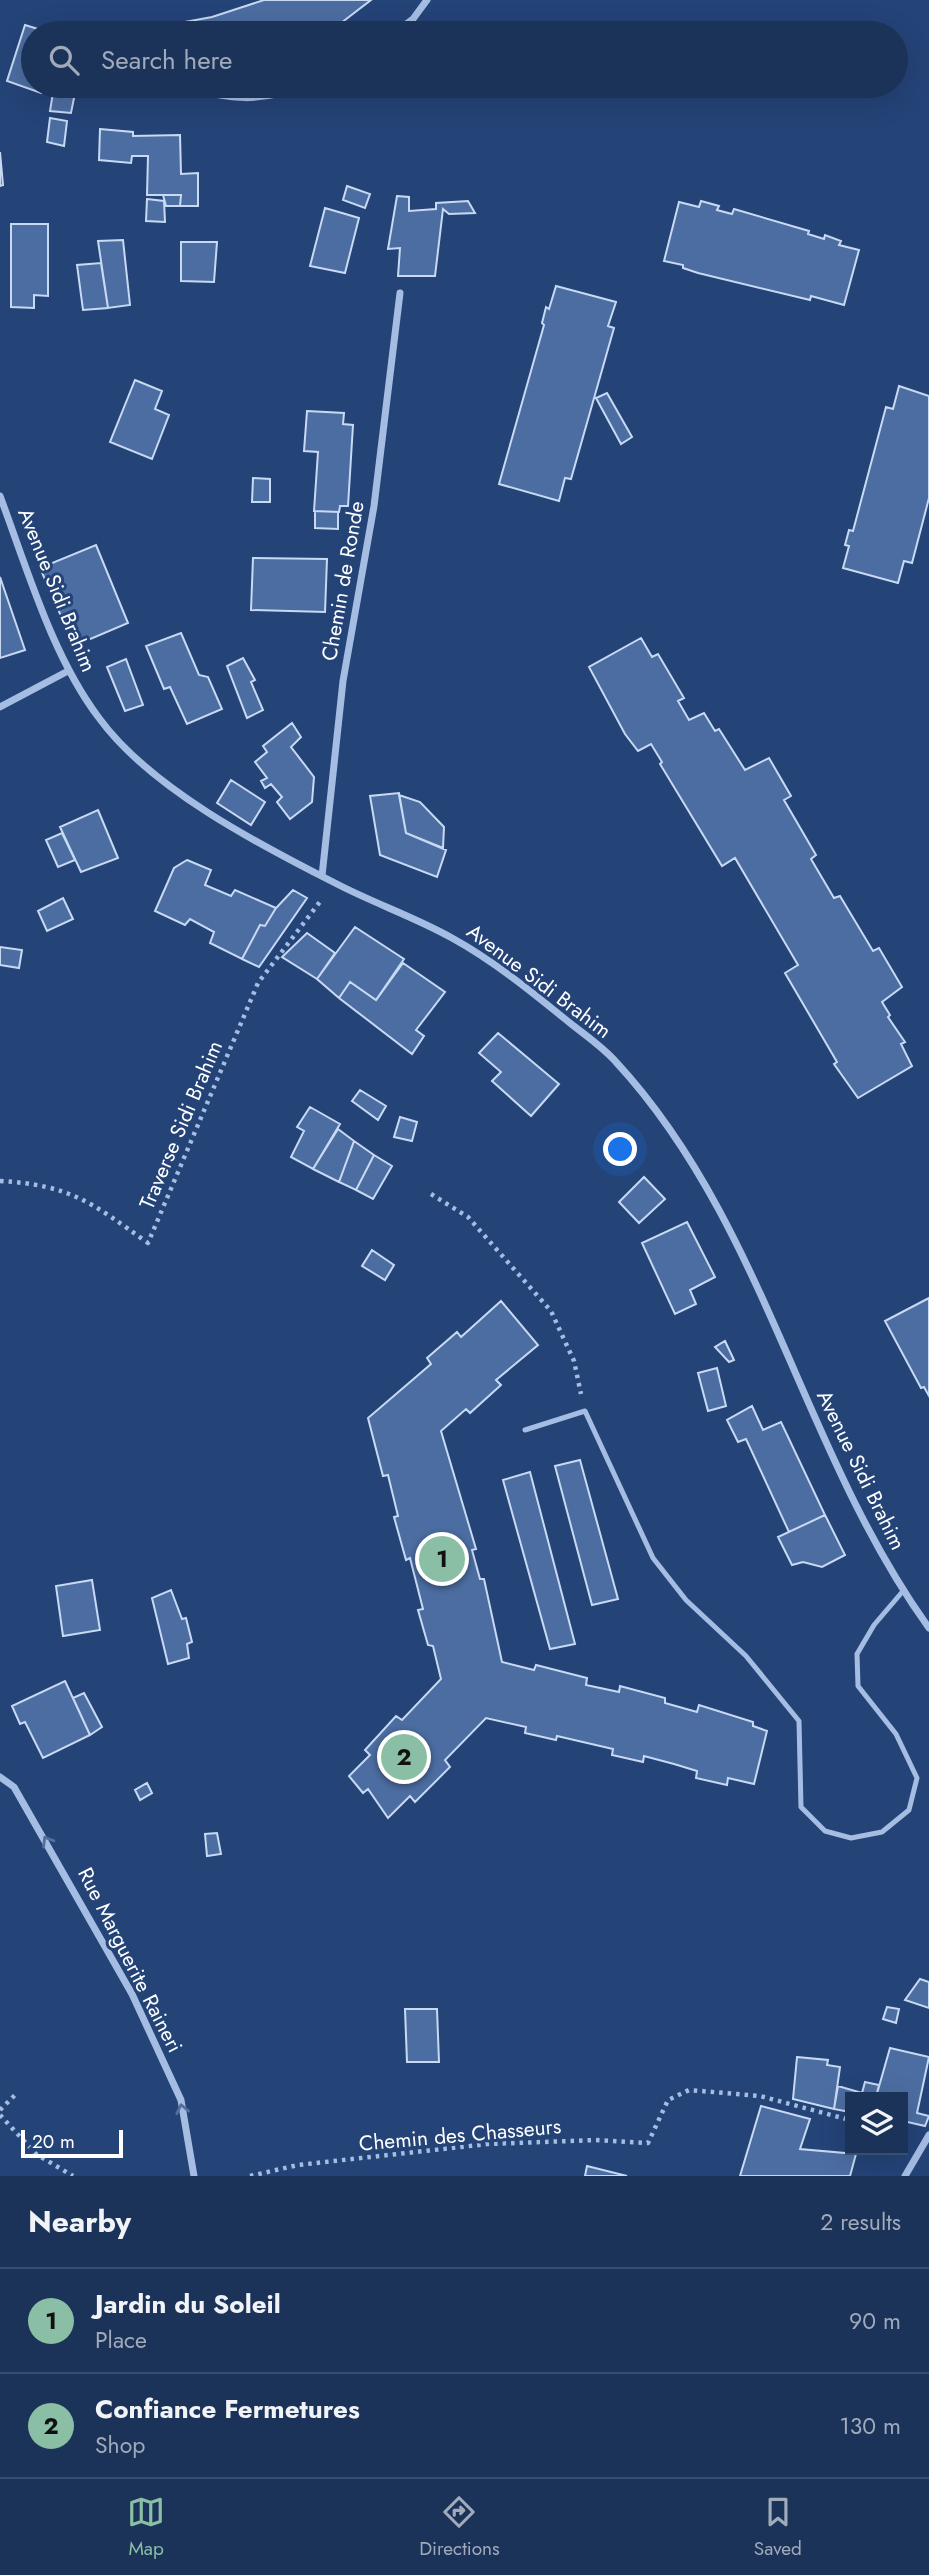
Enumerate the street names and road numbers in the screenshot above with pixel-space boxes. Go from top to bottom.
street label: Chemin de Ronde [314,499,372,663]
street label: Avenue Sidi Brahim [10,504,104,676]
street label: Avenue Sidi Brahim [460,917,618,1045]
street label: Traverse Sidi Brahim [132,1036,230,1214]
street label: Avenue Sidi Brahim [809,1385,913,1555]
street label: Rue Marguerite Raineri [70,1862,190,2058]
street label: Chemin des Chasseurs [358,2111,562,2159]

